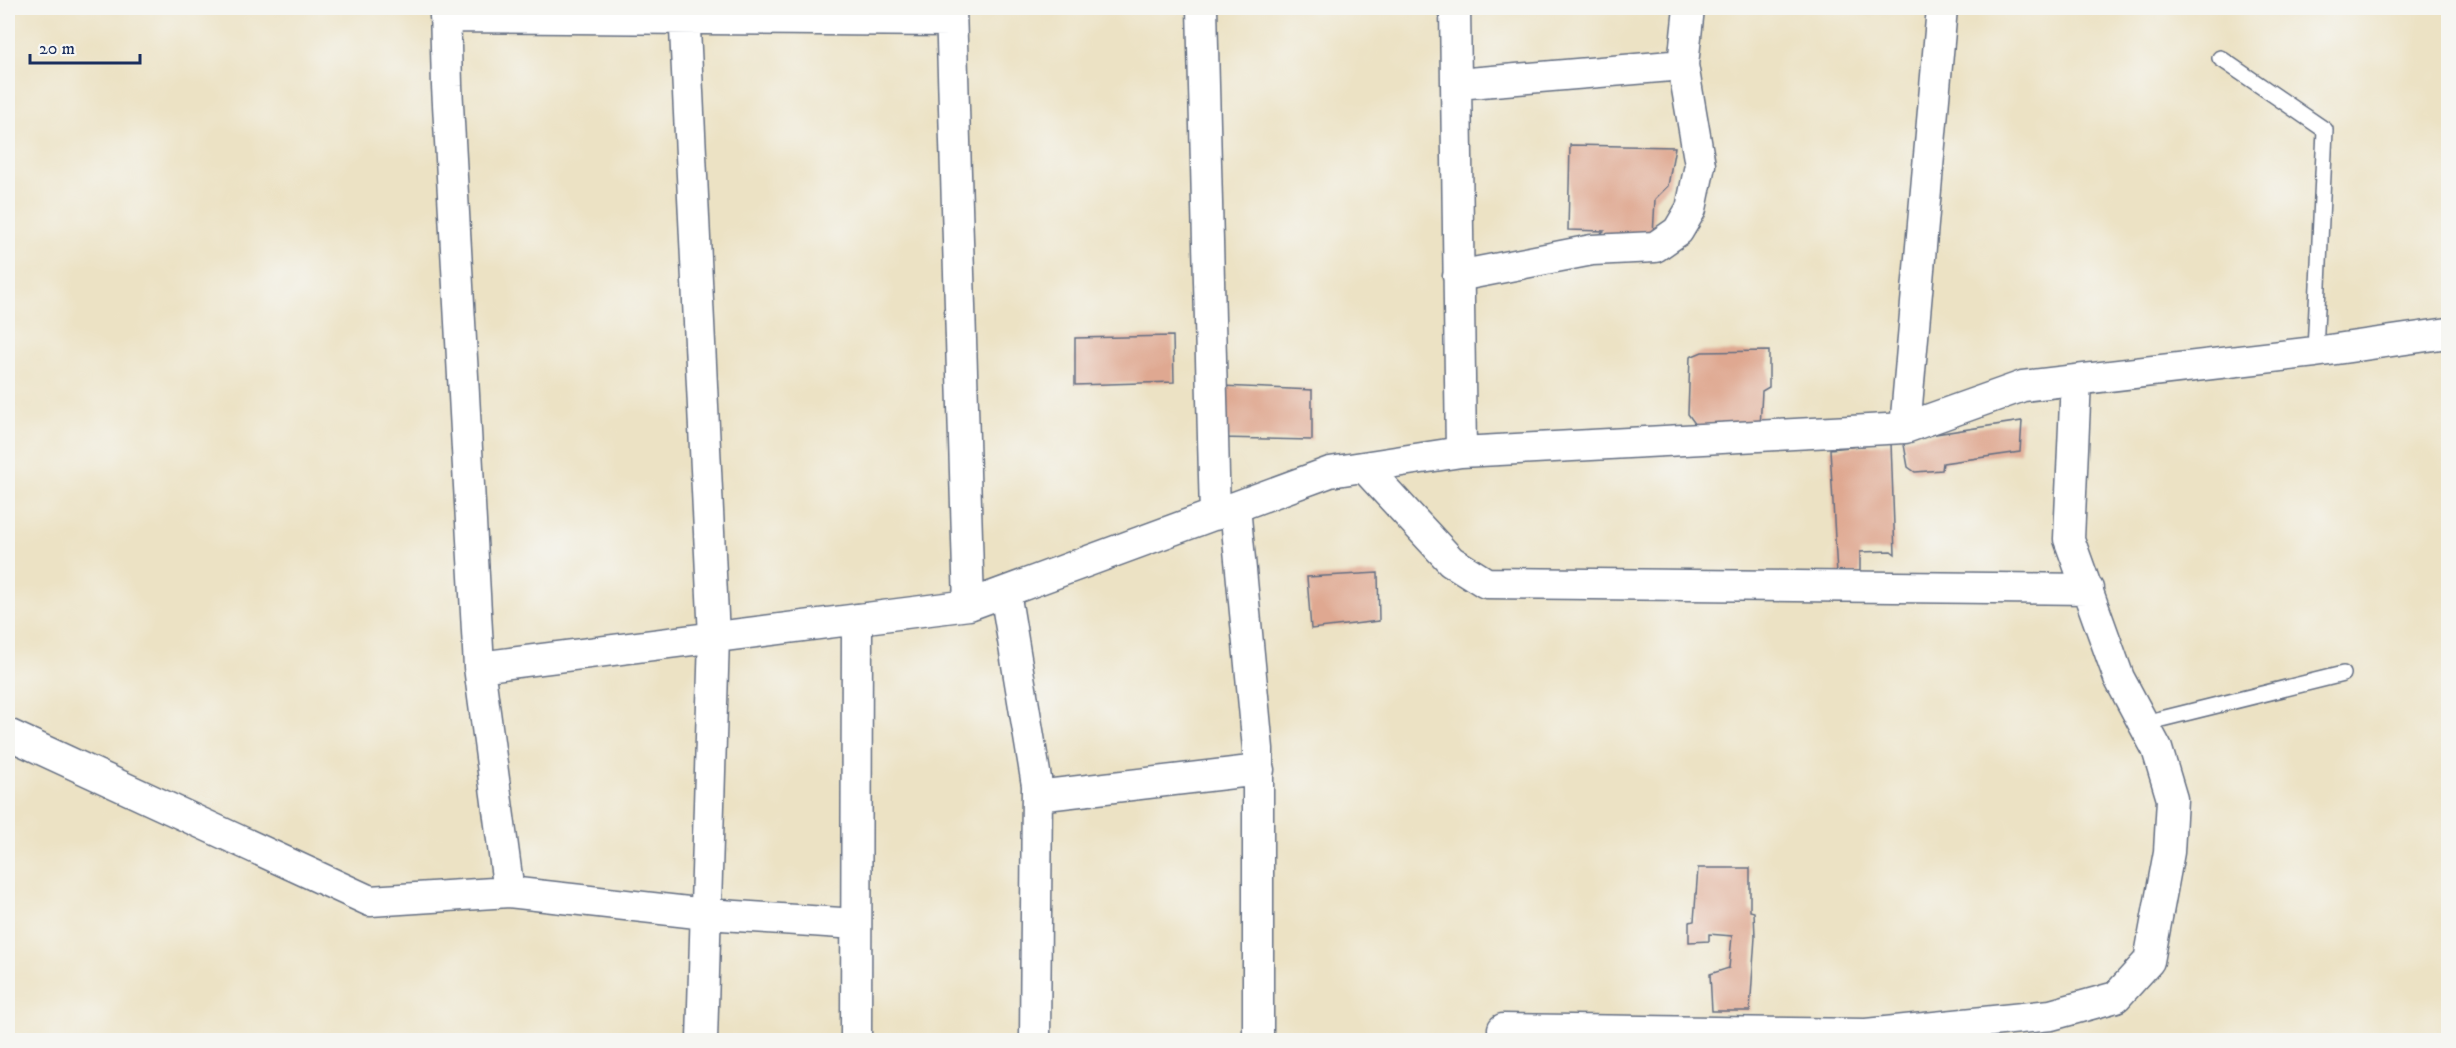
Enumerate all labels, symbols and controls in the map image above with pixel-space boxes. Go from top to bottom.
scale bar [30,27,140,65]
text: 20 m [39,38,75,60]

